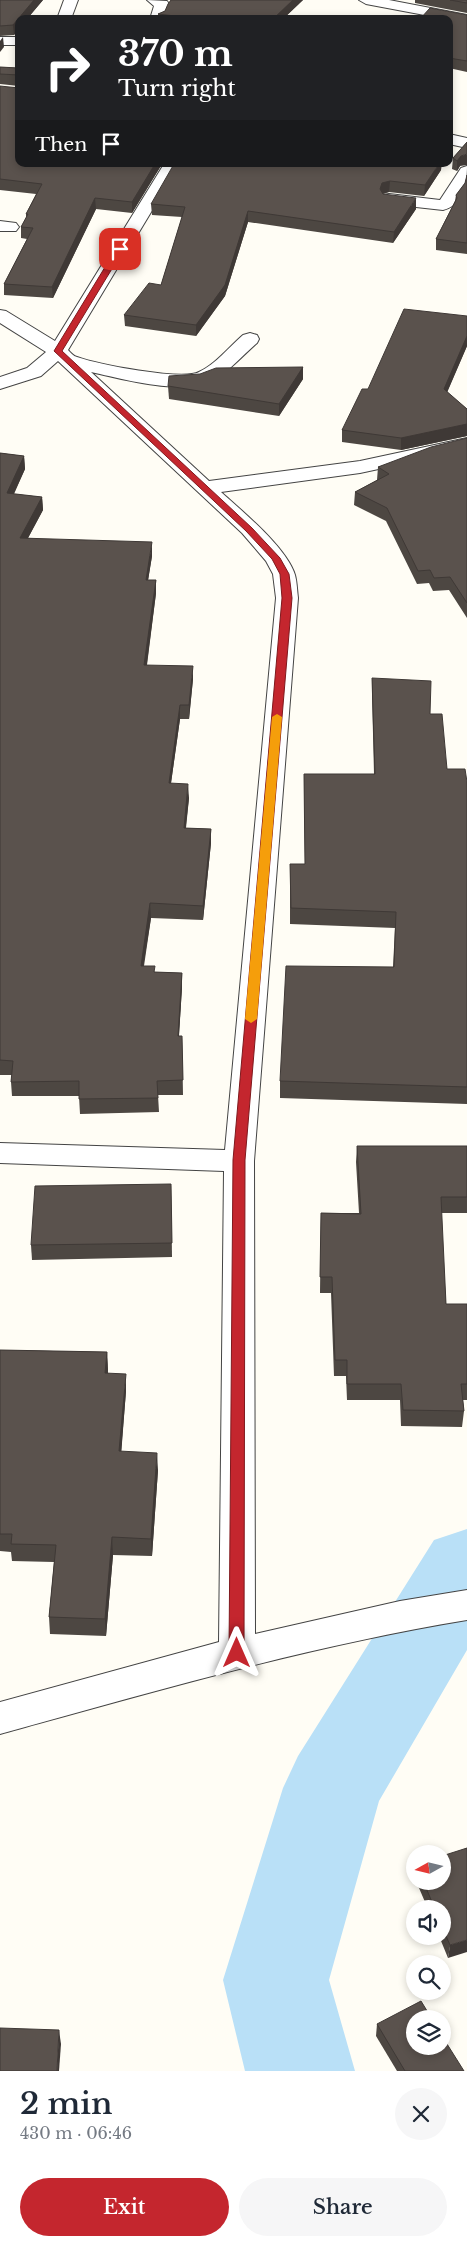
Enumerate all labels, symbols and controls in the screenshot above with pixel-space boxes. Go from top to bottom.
text: 370 m [118,32,233,75]
icon: right [35,35,100,100]
text: Turn right [118,75,236,102]
icon: arrive [97,130,125,158]
text: Then [35,133,87,156]
pin [99,228,141,270]
icon: arrive [106,235,134,263]
position arrow [210,1626,262,1678]
north arrow [406,1845,451,1890]
map controls [406,1845,451,2055]
button: sound [406,1900,451,1945]
button: search [406,1955,451,2000]
button: layers [406,2010,451,2055]
text: 2 min [20,2085,112,2122]
button: close [395,2088,447,2140]
text: 430 m · 06:46 [20,2123,132,2143]
button: Exit [20,2178,229,2236]
button: Share [239,2178,447,2236]

